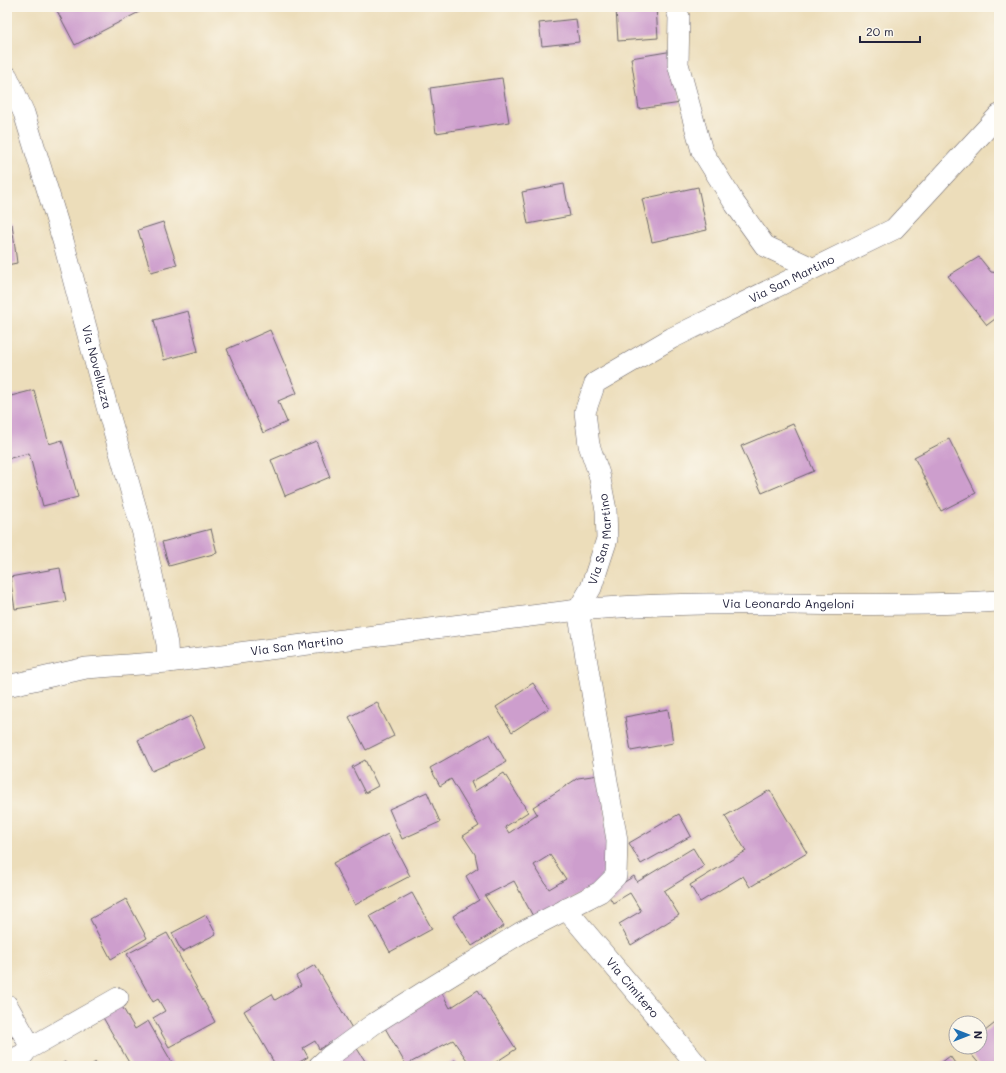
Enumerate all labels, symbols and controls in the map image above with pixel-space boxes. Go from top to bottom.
scale bar [860,18,920,44]
text: 20 m [866,23,894,39]
street label: Via San Martino [746,251,837,306]
street label: Via Novelluzza [79,323,116,410]
street label: Via San Martino [584,492,614,587]
street label: Via Leonardo Angeloni [722,595,854,611]
street label: Via San Martino [249,631,344,658]
street label: Via Cimitero [603,954,663,1021]
north arrow [948,1015,988,1055]
text: N [971,1031,986,1039]

